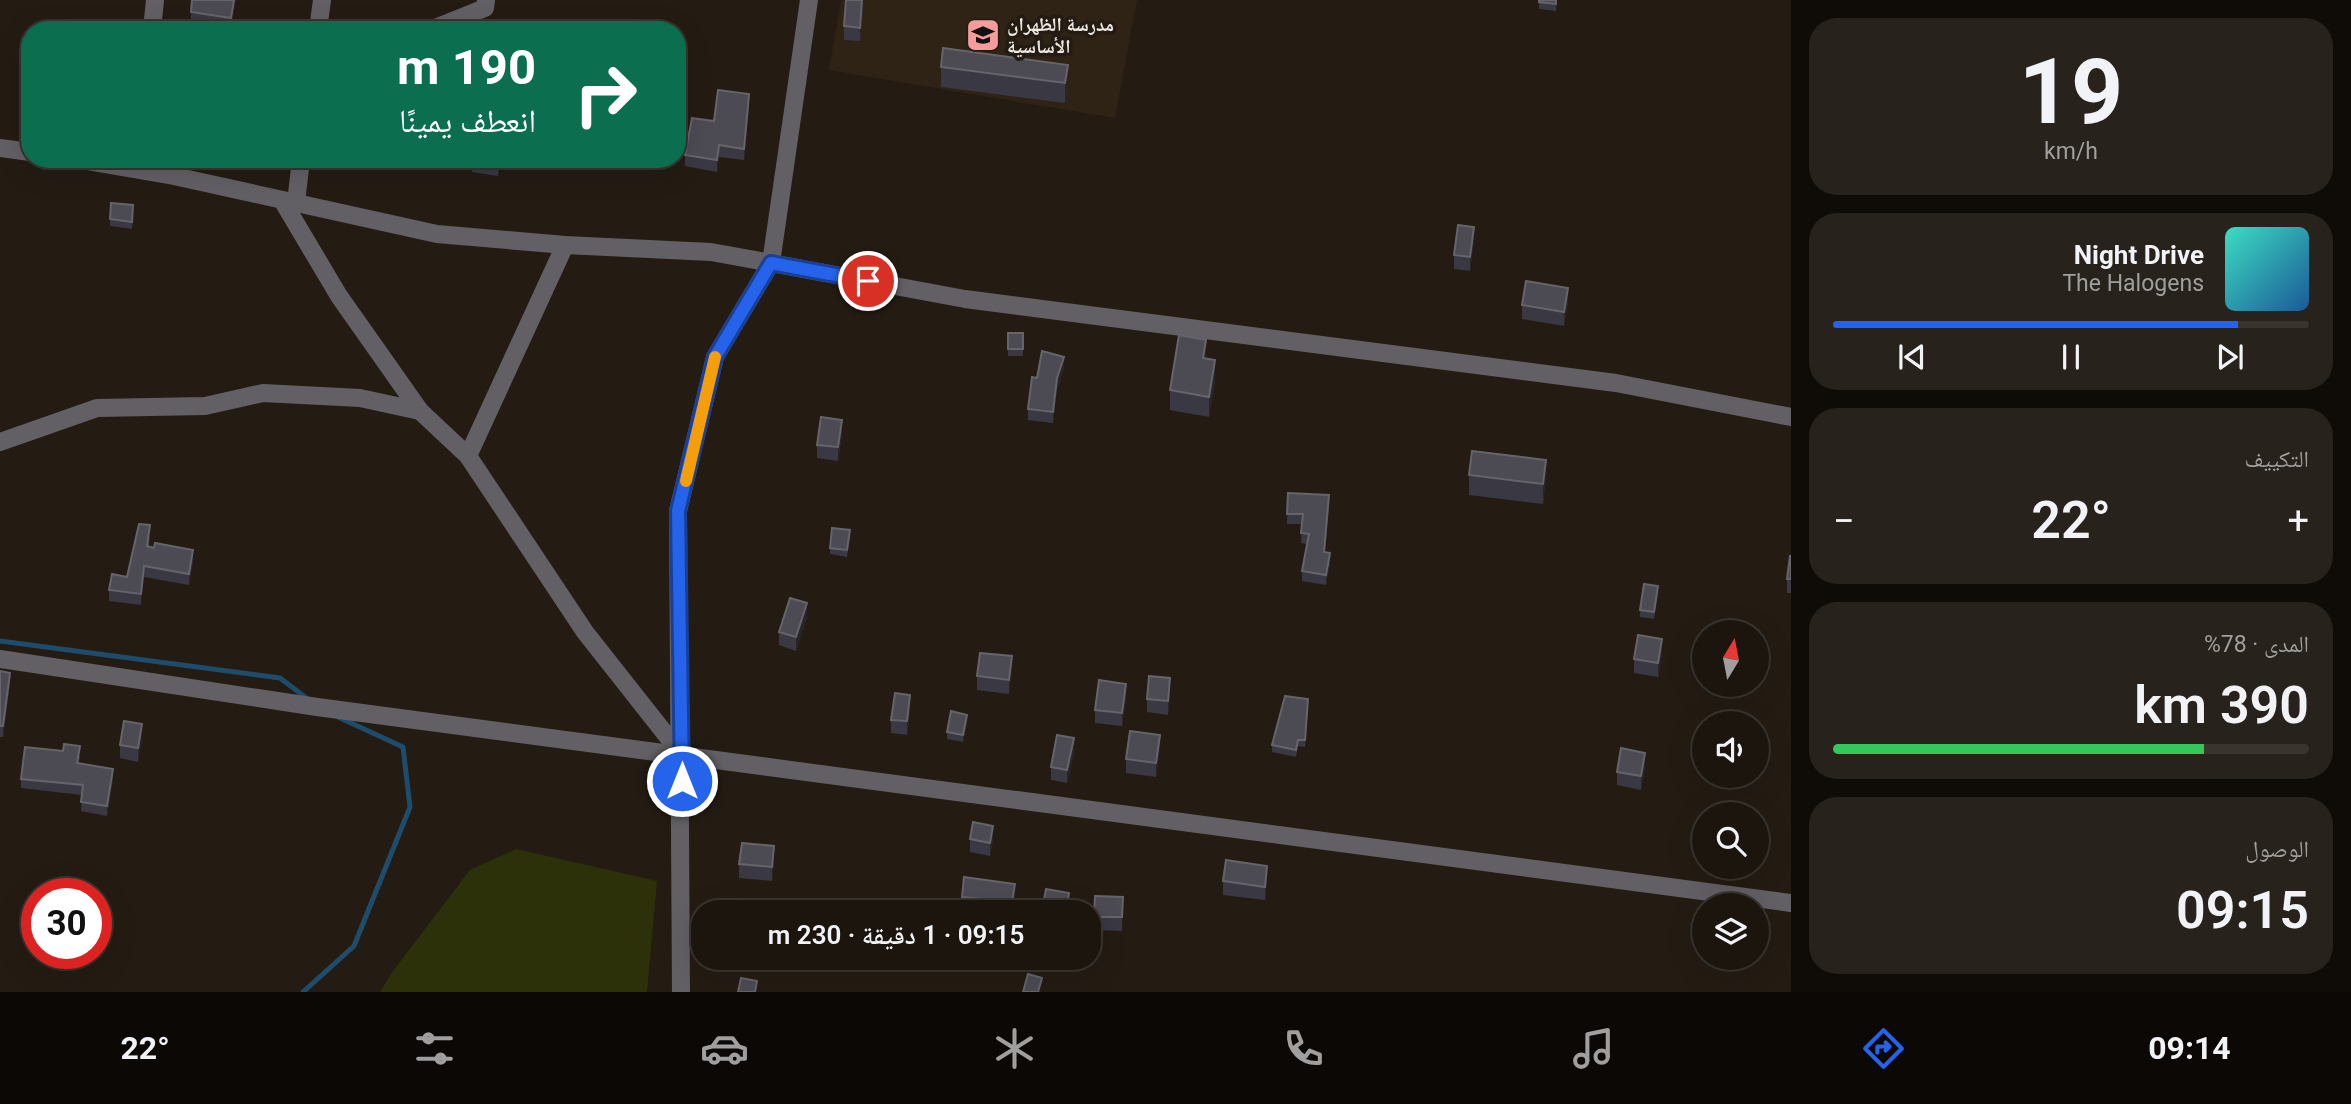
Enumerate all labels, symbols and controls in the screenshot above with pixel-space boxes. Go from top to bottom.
place label: مدرسة الظهران الأساسية [1007,13,1114,58]
school or university icon: مدرسة الظهران الأساسية [964,16,1002,54]
text: 190 m [397,39,536,96]
text: 19 [2019,39,2123,145]
icon: right [560,49,651,140]
text: انعطف يمينًا [399,102,536,140]
text: km/h [2044,138,2098,165]
text: Night Drive [2074,240,2204,270]
pin [838,251,898,311]
icon: arrive [849,262,887,300]
text: The Halogens [2062,270,2204,297]
icon: previous [1893,338,1931,376]
icon: pause [2052,338,2090,376]
icon: next [2211,338,2249,376]
text: التكييف [2244,446,2309,473]
text: 22° [2031,490,2111,551]
text: − [1833,499,1855,543]
text: + [2287,499,2309,543]
north arrow [1692,620,1769,696]
map controls [1692,620,1769,970]
text: المدى · 78% [2204,631,2309,658]
text: 390 km [2134,675,2309,736]
button: sound [1692,711,1769,788]
position arrow [645,744,719,818]
button: search [1692,802,1769,879]
text: الوصول [2245,836,2309,863]
speed limit sign: 30 [21,878,112,969]
text: 09:15 [2176,880,2309,941]
button: layers [1692,893,1769,970]
text: 09:15 · 1 دقيقة · 230 m [768,920,1024,950]
icon: filters [410,1024,459,1073]
icon: car [700,1024,749,1073]
icon: climate [990,1024,1039,1073]
icon: phone [1279,1024,1328,1073]
icon: music [1569,1024,1618,1073]
icon: directions [1859,1024,1908,1073]
text: 22° [120,1029,170,1067]
text: 09:14 [2148,1029,2231,1067]

